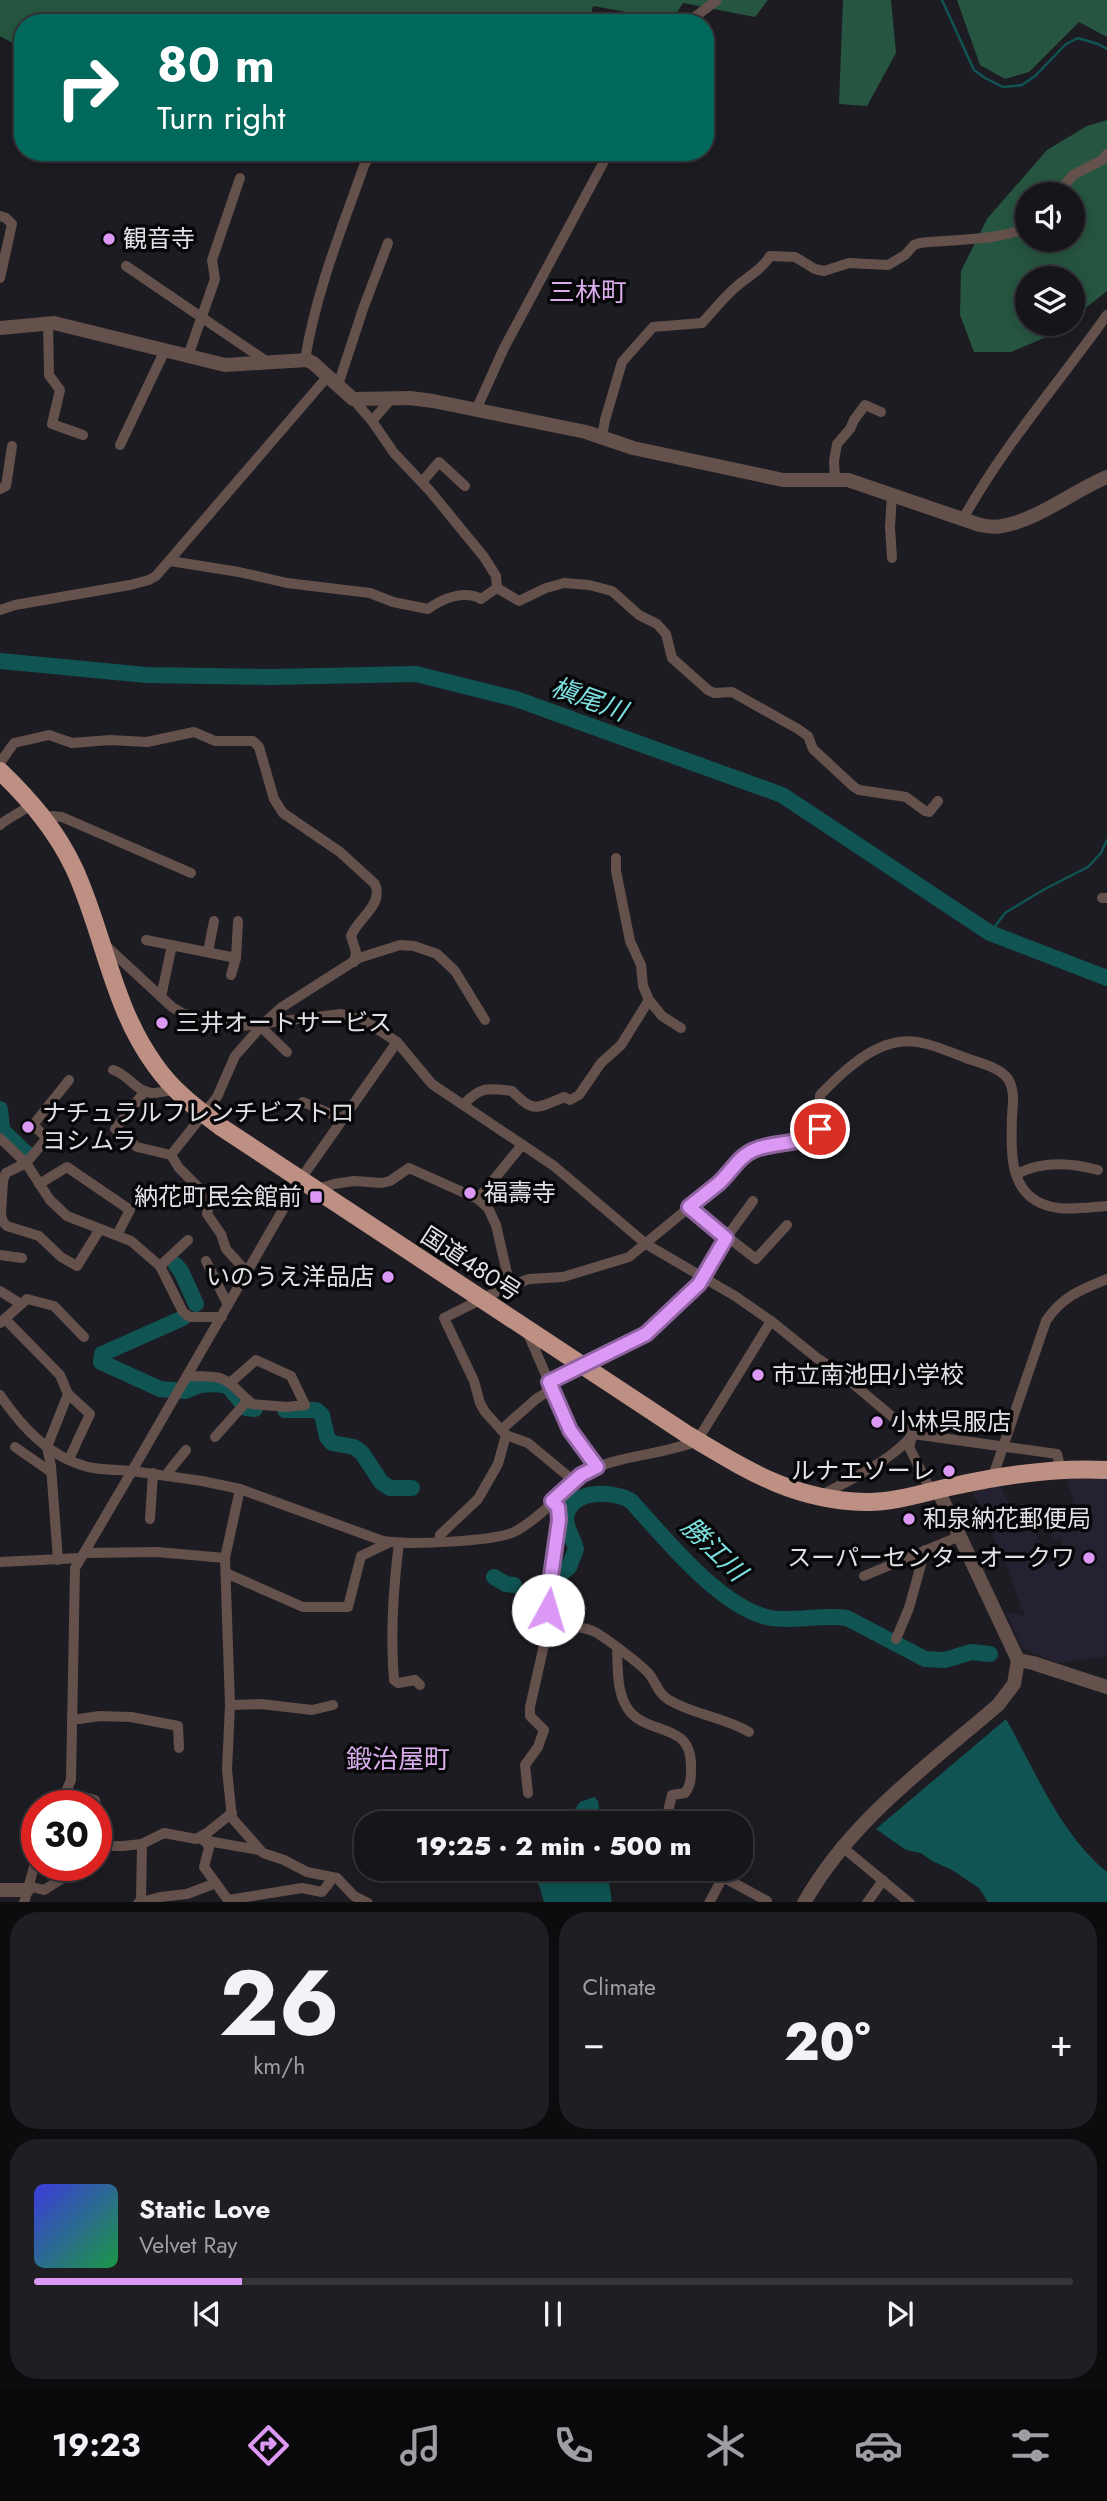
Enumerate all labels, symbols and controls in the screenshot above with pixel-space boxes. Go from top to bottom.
text: 80 m [157,30,275,100]
icon: right [42,42,133,133]
text: Turn right [157,95,286,141]
map controls [1015,182,1085,336]
button: sound [1015,182,1085,252]
place label: 観音寺 [123,221,195,256]
marker: 観音寺 [101,231,117,247]
button: layers [1015,266,1085,336]
district label: 三林町 [549,273,627,311]
water label: 槇尾川 [546,668,635,731]
place label: 三井オートサービス [176,1005,392,1040]
marker: 三井オートサービス [154,1015,170,1031]
place label: ナチュラルフレンチビストロ ヨシムラ [42,1095,354,1158]
pin [790,1099,850,1159]
icon: arrive [801,1110,839,1148]
marker: ナチュラルフレンチビストロ ヨシムラ [20,1119,36,1135]
place label: 福壽寺 [484,1175,556,1210]
place label: 納花町民会館前 [134,1179,302,1214]
marker: 福壽寺 [462,1185,478,1201]
marker: 納花町民会館前 [308,1189,324,1205]
street label: 国道480号 [414,1218,528,1309]
place label: いのうえ洋品店 [206,1259,374,1294]
marker: いのうえ洋品店 [380,1269,396,1285]
place label: 市立南池田小学校 [772,1357,964,1392]
marker: 市立南池田小学校 [750,1367,766,1383]
place label: 小林呉服店 [891,1404,1011,1439]
marker: 小林呉服店 [869,1414,885,1430]
place label: ルナエソーレ [791,1453,935,1488]
marker: ルナエソーレ [941,1463,957,1479]
place label: 和泉納花郵便局 [923,1501,1091,1536]
water label: 勝江川 [673,1508,757,1592]
marker: 和泉納花郵便局 [901,1511,917,1527]
place label: スーパーセンターオークワ [787,1540,1075,1575]
marker: スーパーセンターオークワ [1081,1550,1097,1566]
position arrow [511,1573,585,1647]
district label: 鍛治屋町 [346,1740,450,1778]
speed limit sign: 30 [21,1790,112,1881]
text: 19:25 · 2 min · 500 m [416,1827,691,1865]
text: 26 [219,1938,340,2069]
text: Climate [583,1970,656,2004]
text: 20° [784,2004,871,2080]
text: − [583,2015,605,2070]
text: + [1050,2015,1073,2070]
text: km/h [253,2049,305,2083]
text: Static Love [139,2190,271,2228]
text: Velvet Ray [139,2228,237,2262]
icon: previous [188,2295,226,2333]
icon: pause [534,2295,572,2333]
icon: next [881,2295,919,2333]
icon: directions [244,2421,293,2470]
icon: music [396,2421,445,2470]
icon: phone [549,2421,598,2470]
icon: climate [701,2421,750,2470]
icon: car [854,2421,903,2470]
icon: filters [1006,2421,1055,2470]
text: 19:23 [52,2422,141,2468]

